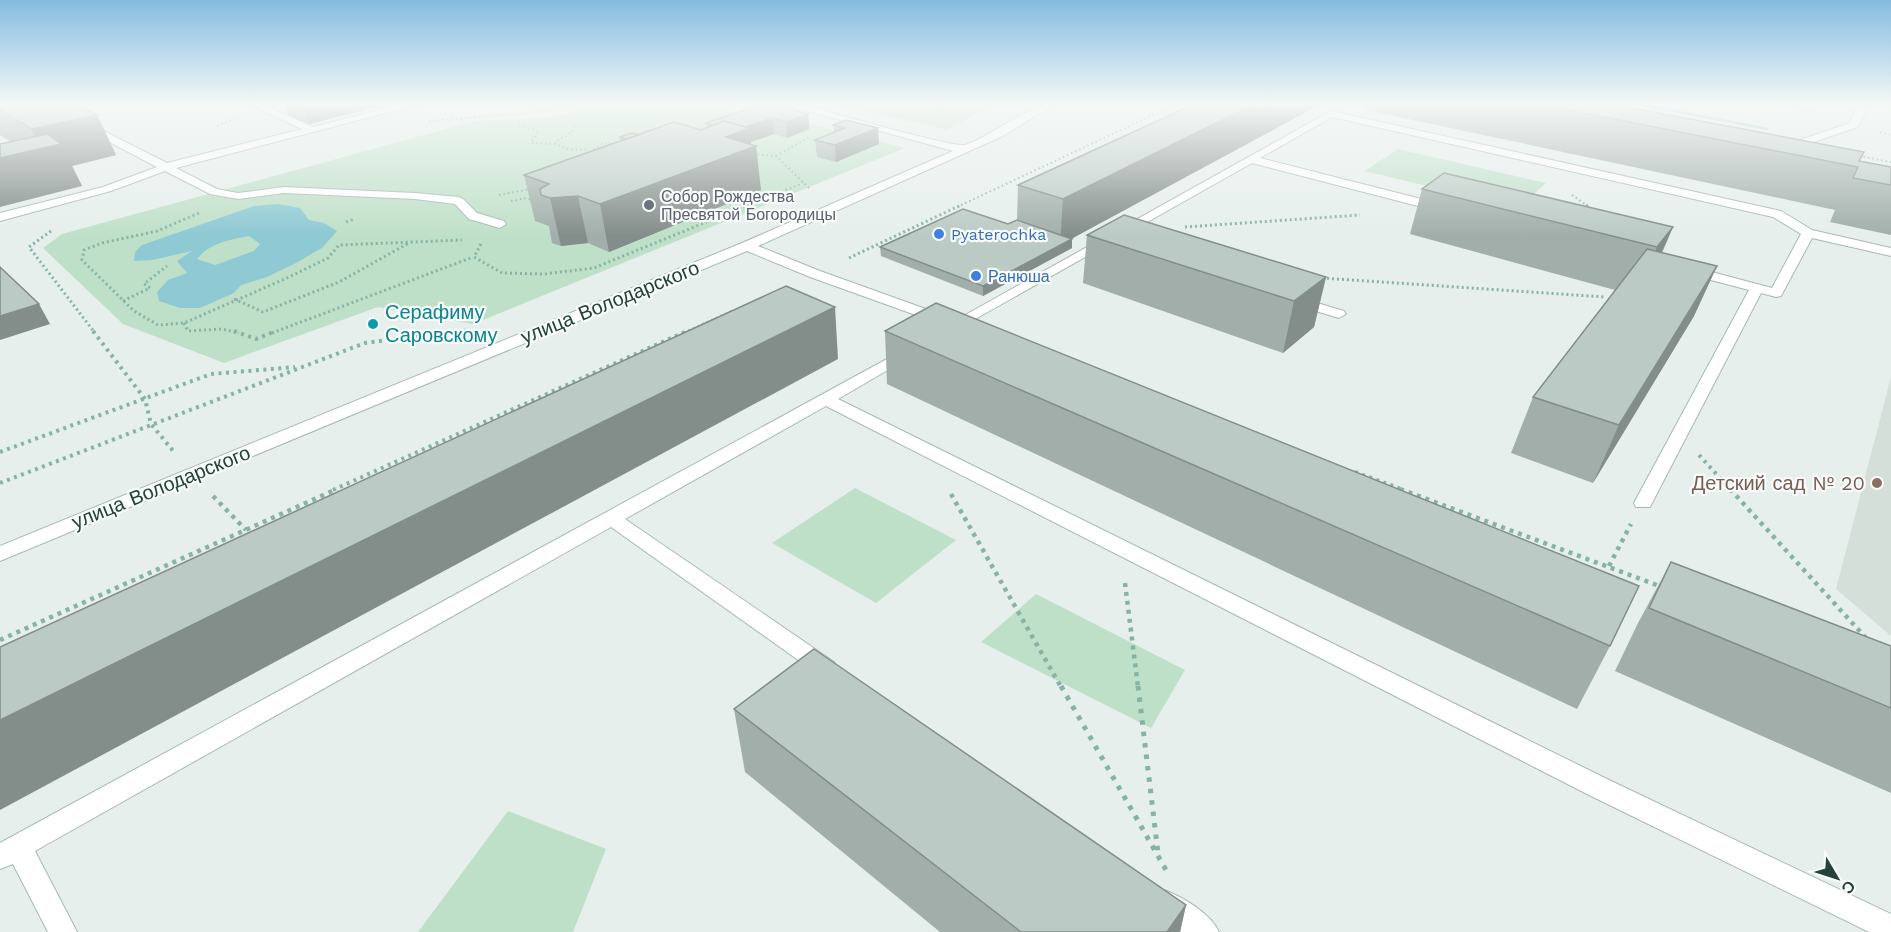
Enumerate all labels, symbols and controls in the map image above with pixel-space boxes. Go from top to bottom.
place label: Собор Рождества Пресвятой Богородицы [661,187,836,224]
marker: Собор Рождества Пресвятой Богородицы [642,198,656,212]
place label: Pyaterochka [951,225,1046,244]
marker: Pyaterochka [932,227,946,241]
street label: улица Володарского [517,255,703,349]
place label: Ранюша [988,267,1050,286]
marker: Ранюша [969,269,983,283]
place label: Серафиму Саровскому [385,300,498,347]
marker: Серафиму Саровскому [366,317,380,331]
street label: улица Володарского [68,440,254,534]
place label: Детский сад № 20 [1692,471,1865,495]
marker: Детский сад № 20 [1870,476,1884,490]
north arrow [1807,848,1867,908]
text: С [1837,877,1859,898]

